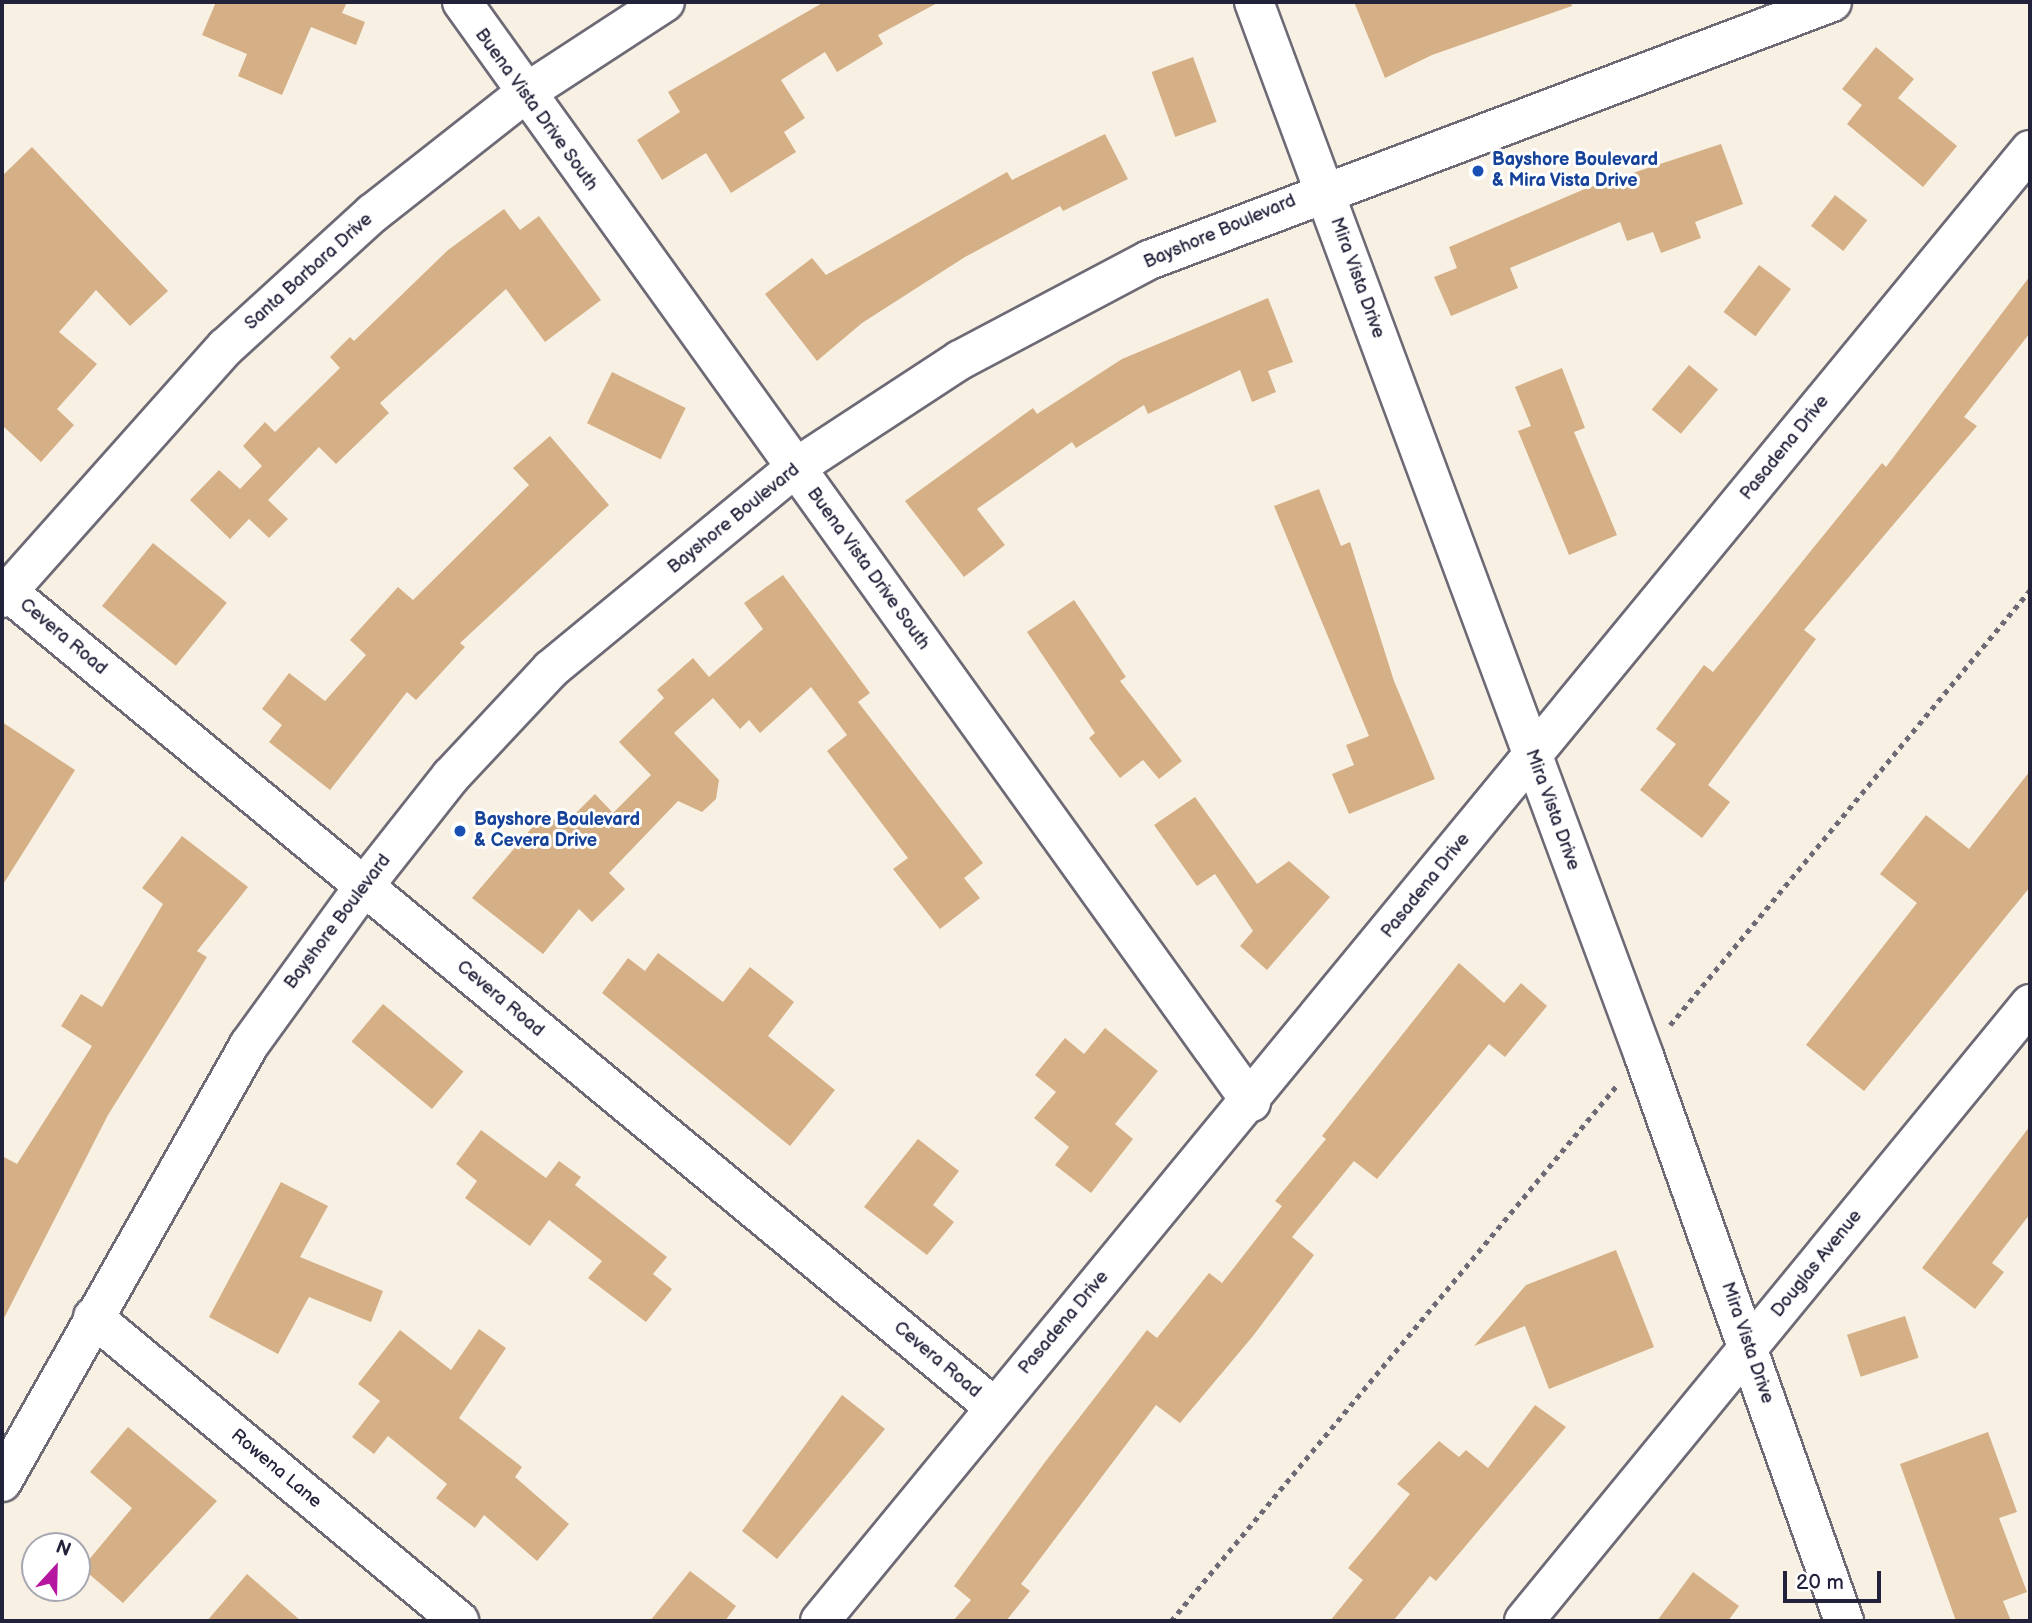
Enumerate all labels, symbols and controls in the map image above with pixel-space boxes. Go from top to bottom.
street label: Buena Vista Drive South [470,24,602,196]
place label: Bayshore Boulevard & Mira Vista Drive [1492,150,1658,192]
marker: Bayshore Boulevard & Mira Vista Drive [1470,163,1486,179]
street label: Bayshore Boulevard [1141,190,1299,274]
street label: Santa Barbara Drive [241,209,377,335]
street label: Mira Vista Drive [1325,214,1389,342]
street label: Pasadena Drive [1736,391,1834,505]
street label: Bayshore Boulevard [664,459,804,579]
street label: Buena Vista Drive South [802,483,934,655]
street label: Cevera Road [15,594,111,680]
street label: Mira Vista Drive [1520,746,1584,874]
place label: Bayshore Boulevard & Cevera Drive [474,810,640,852]
marker: Bayshore Boulevard & Cevera Drive [452,823,468,839]
street label: Pasadena Drive [1377,829,1475,943]
street label: Bayshore Boulevard [280,850,396,994]
street label: Cevera Road [452,956,548,1042]
street label: Douglas Avenue [1767,1206,1867,1322]
street label: Pasadena Drive [1014,1267,1114,1379]
street label: Mira Vista Drive [1716,1279,1778,1407]
street label: Cevera Road [889,1317,985,1403]
street label: Rowena Lane [226,1425,326,1513]
north arrow [21,1532,91,1602]
text: N [52,1536,74,1562]
scale bar [1787,1556,1885,1600]
text: 20 m [1796,1570,1844,1595]

